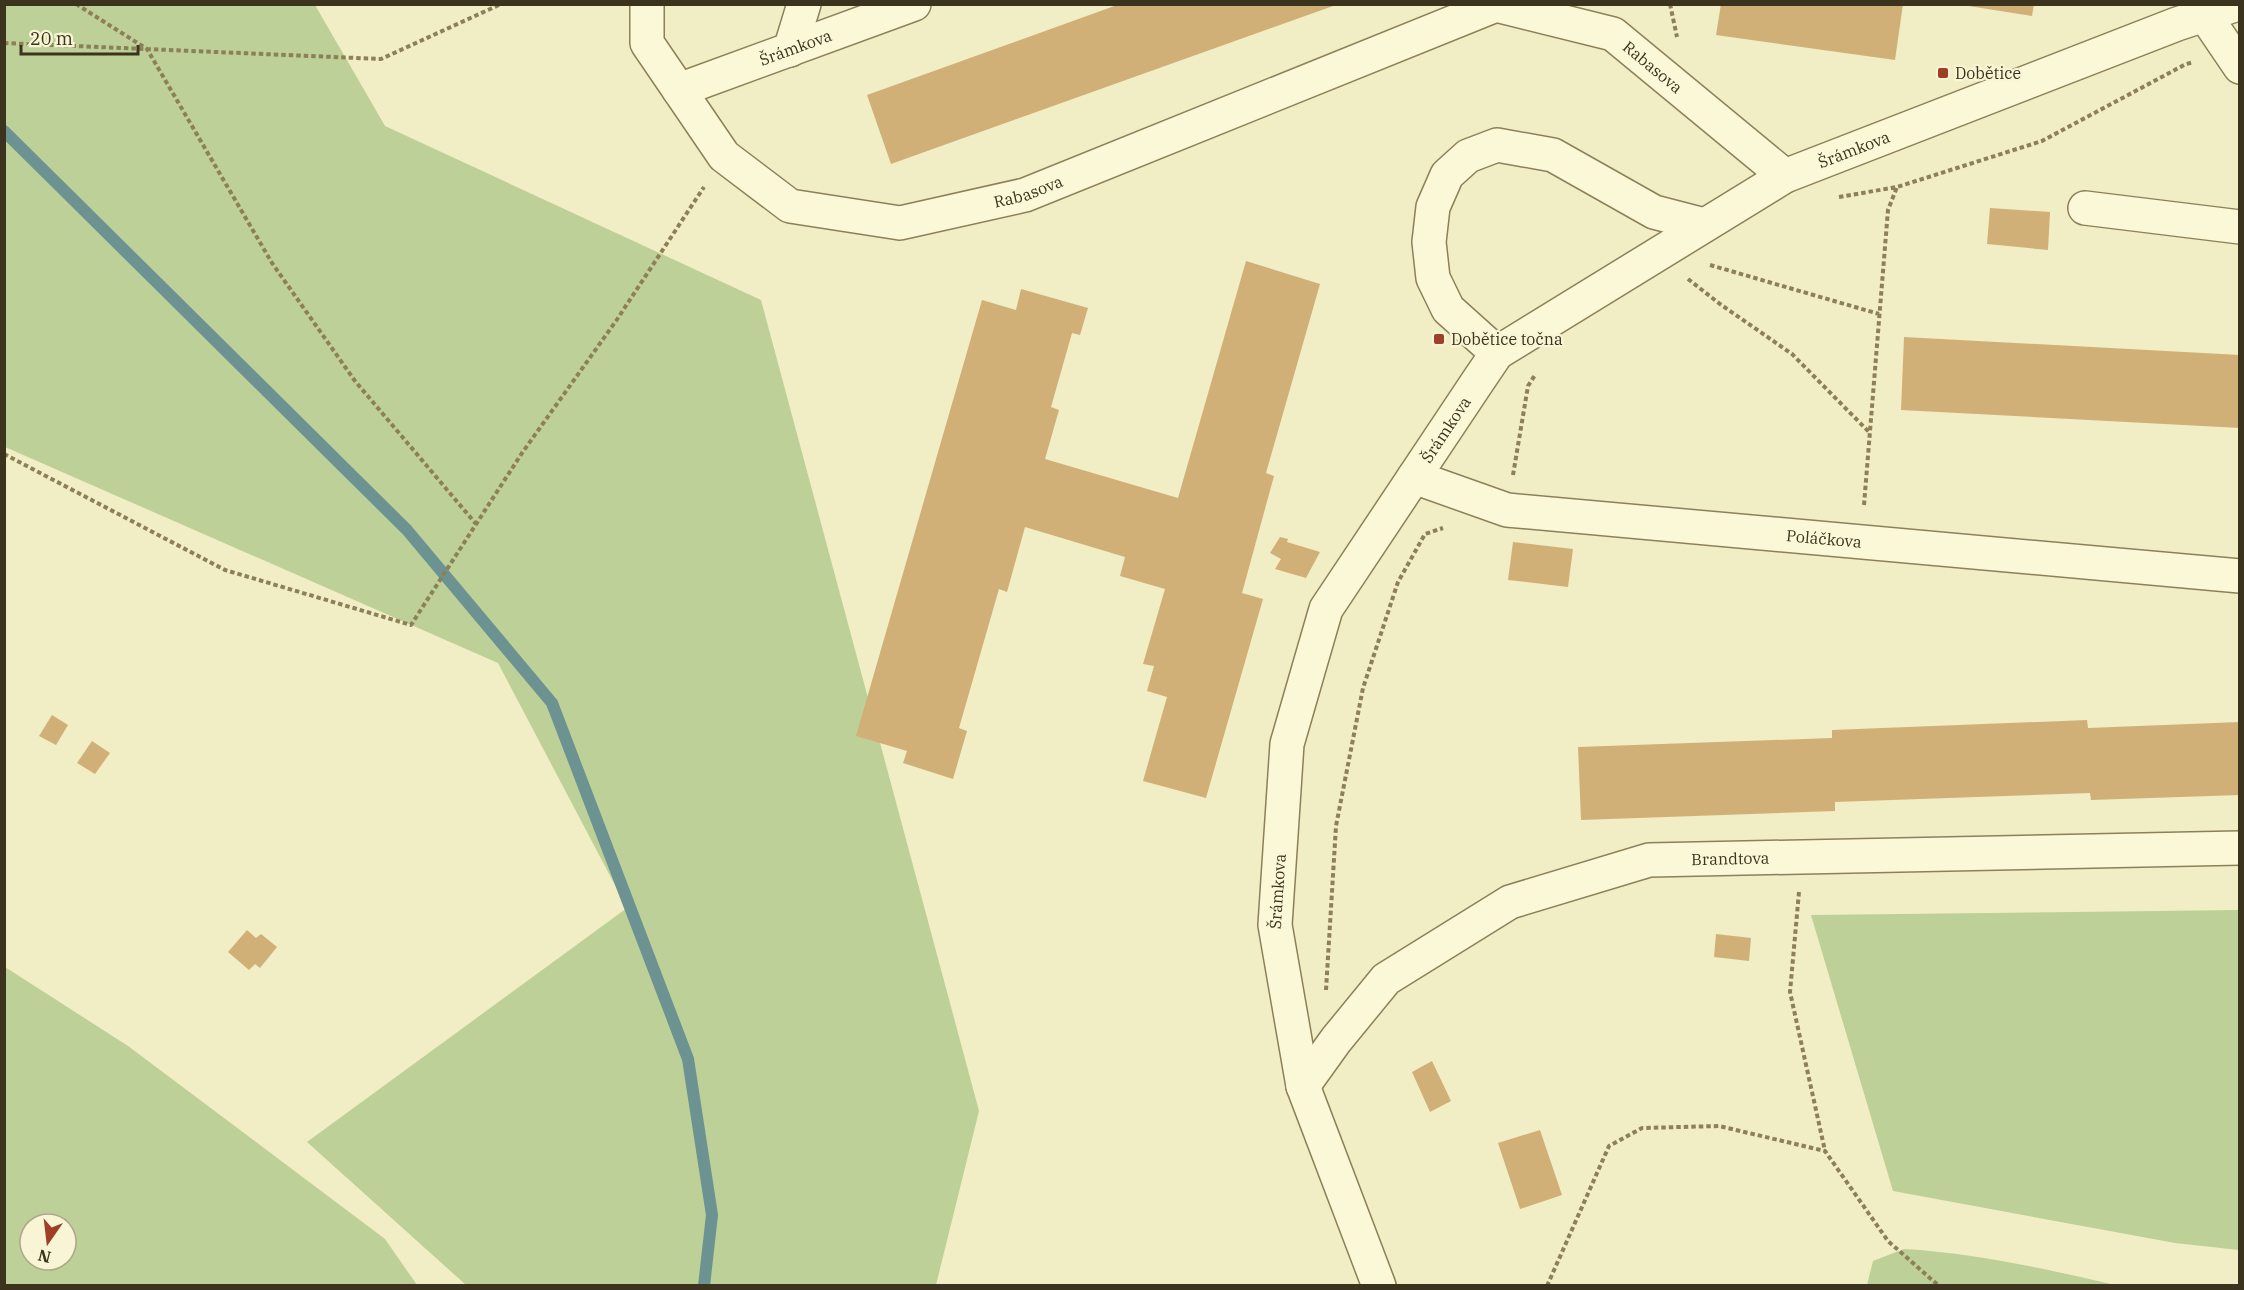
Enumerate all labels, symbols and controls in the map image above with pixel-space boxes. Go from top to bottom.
scale bar [21,18,138,56]
street label: Šrámkova [756,25,835,70]
text: 20 m [30,27,73,50]
street label: Rabasova [1619,36,1687,98]
place label: Dobětice [1955,63,2021,83]
marker: Dobětice [1936,66,1950,80]
street label: Šrámkova [1815,126,1893,172]
street label: Rabasova [992,171,1066,212]
place label: Dobětice točna [1451,329,1563,349]
marker: Dobětice točna [1432,332,1446,346]
street label: Šrámkova [1416,392,1475,467]
street label: Poláčkova [1785,525,1863,552]
street label: Brandtova [1691,848,1770,869]
street label: Šrámkova [1264,853,1290,930]
north arrow [18,1212,78,1272]
text: N [36,1245,53,1268]

